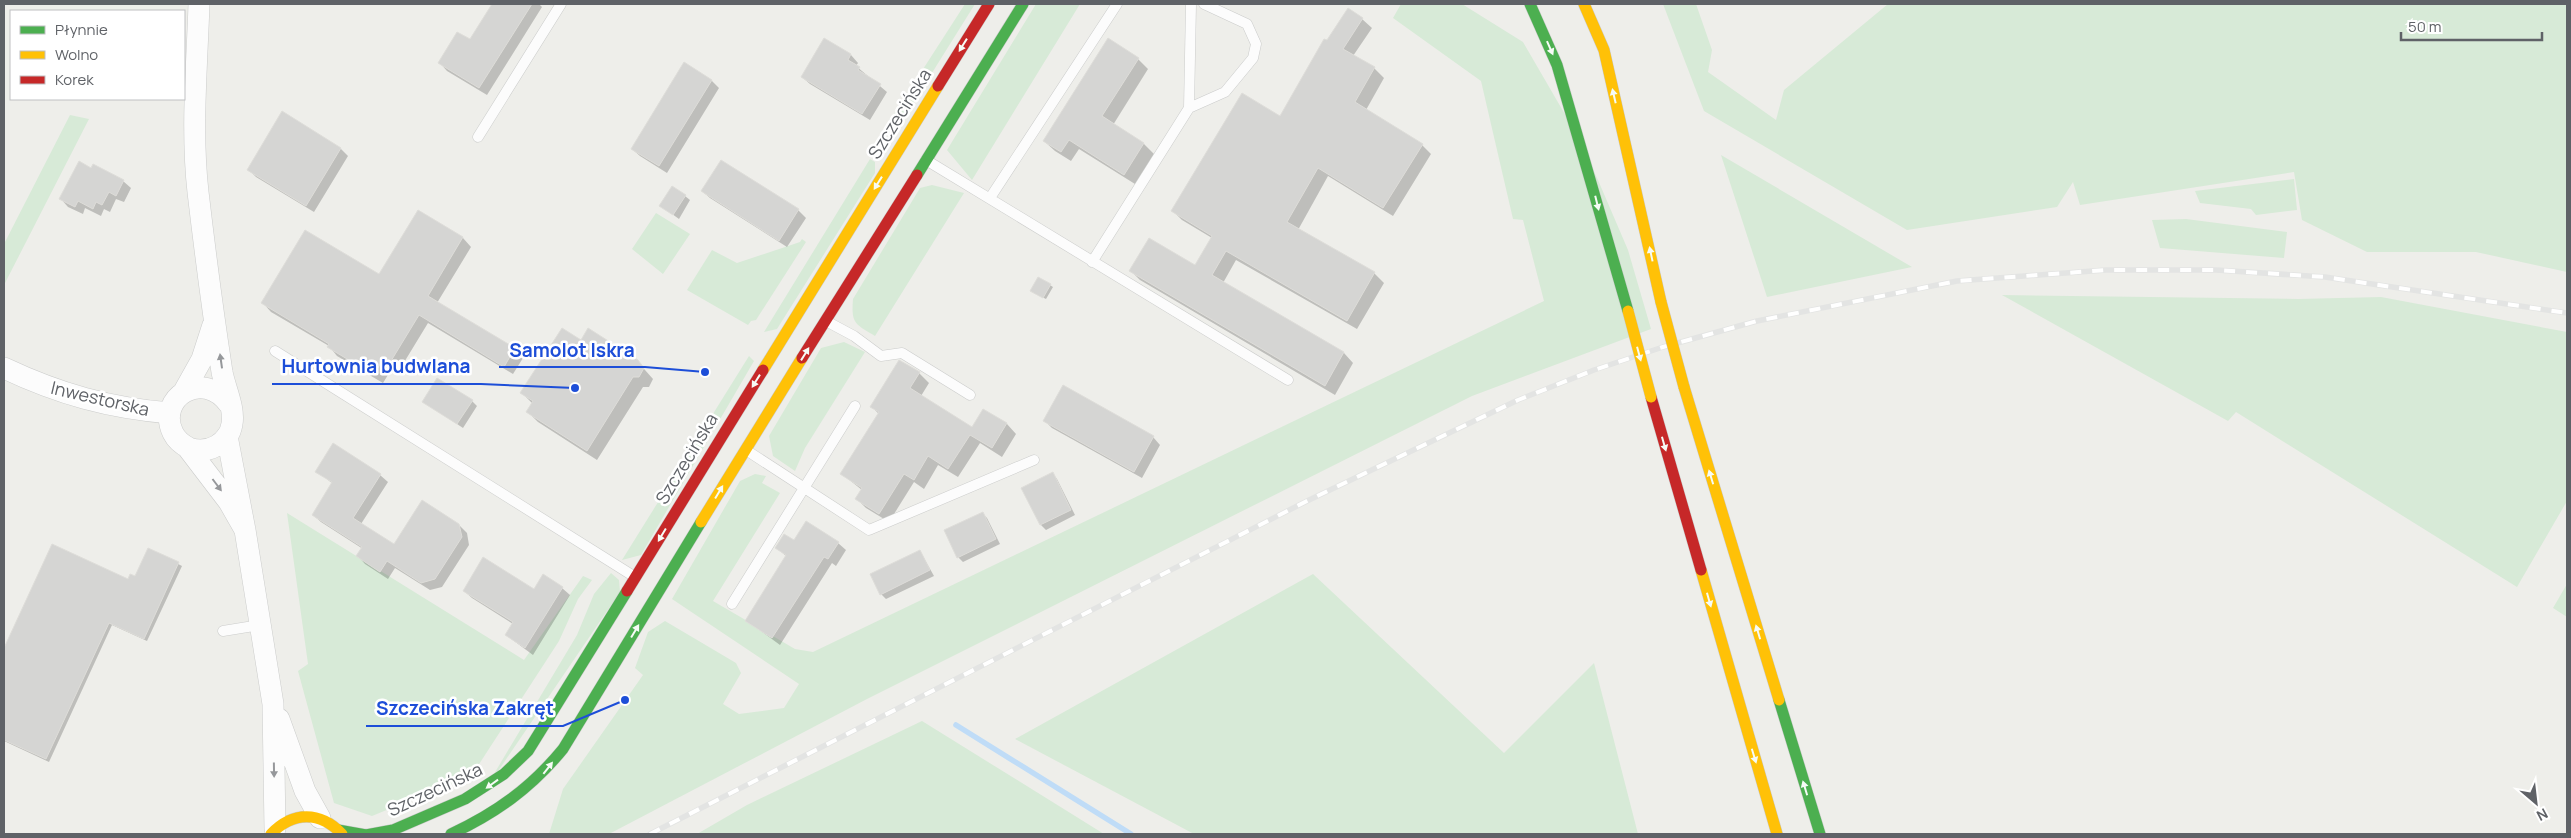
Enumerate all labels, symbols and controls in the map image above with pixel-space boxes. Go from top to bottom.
legend [10,10,185,100]
scale bar [2401,10,2542,42]
text: 50 m [2408,16,2442,37]
text: Płynnie [55,19,108,40]
one-way arrow [958,39,968,52]
one-way arrow [1546,41,1554,55]
text: Wolno [55,44,98,65]
street label: Szczecińska [862,64,936,163]
text: Korek [55,69,94,90]
one-way arrow [1610,89,1618,104]
one-way arrow [873,177,882,190]
one-way arrow [1593,196,1601,211]
one-way arrow [1647,246,1655,262]
callout: Samolot Iskra [499,333,645,367]
text: Samolot Iskra [509,337,635,363]
one-way arrow [800,347,810,360]
one-way arrow [1636,347,1644,362]
callout: Hurtownia budwlana [272,350,481,384]
one-way arrow [217,352,225,368]
text: Hurtownia budwlana [281,353,471,379]
street label: Inwestorska [49,375,152,421]
one-way arrow [751,375,760,388]
street label: Szczecińska [650,409,723,508]
one-way arrow [1661,436,1669,451]
one-way arrow [1707,469,1715,484]
one-way arrow [212,478,222,492]
one-way arrow [715,485,724,498]
one-way arrow [657,528,666,541]
one-way arrow [1705,593,1713,608]
one-way arrow [631,624,640,637]
one-way arrow [1753,625,1761,640]
callout: Szczecińska Zakręt [366,692,563,726]
text: Szczecińska Zakręt [376,695,554,721]
one-way arrow [1750,749,1758,764]
street label: Szczecińska [383,757,486,822]
one-way arrow [543,762,554,775]
one-way arrow [270,763,278,779]
north arrow [2511,778,2561,828]
one-way arrow [486,779,499,789]
one-way arrow [1801,780,1809,795]
text: N [2533,804,2551,826]

